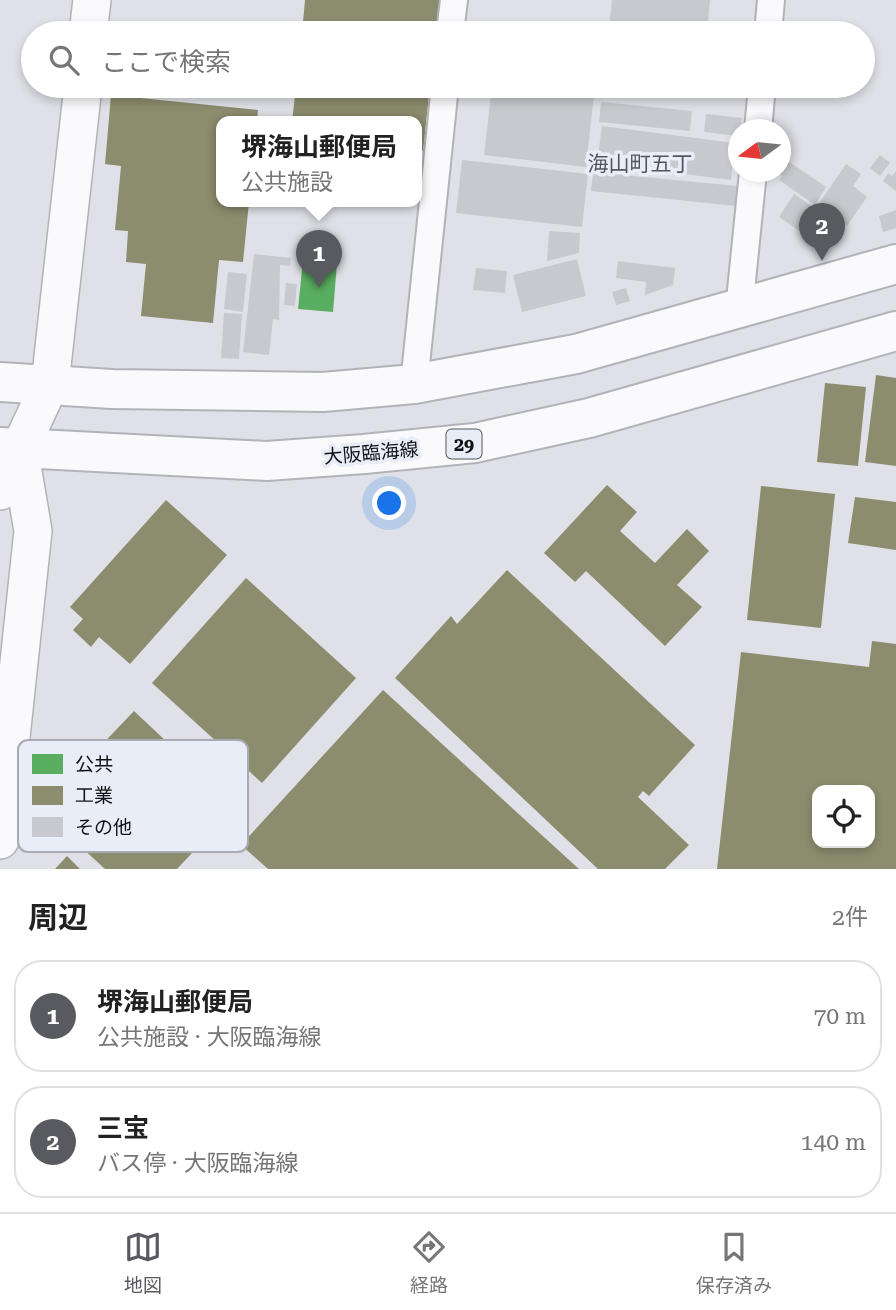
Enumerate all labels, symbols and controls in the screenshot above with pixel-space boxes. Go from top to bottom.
search box [21,21,875,98]
icon: search [45,41,83,79]
text: ここで検索 [101,47,231,77]
popup [216,116,422,207]
north arrow [728,119,791,182]
text: 堺海山郵便局 [241,132,397,162]
district label: 海山町五丁 [588,152,693,176]
text: 公共施設 [241,169,333,196]
pin: 2 [799,203,845,261]
pin: 1 [296,230,342,288]
road number: 29 [447,430,482,458]
street label: 大阪臨海線 [323,437,419,469]
your location [372,486,406,520]
legend [18,740,248,852]
text: 公共 [75,753,113,776]
text: 工業 [75,784,113,807]
map controls [812,785,875,848]
button: locate [812,785,875,848]
text: その他 [75,816,132,839]
text: 周辺 [28,900,88,935]
text: 2件 [832,904,868,931]
text: 堺海山郵便局 [97,987,253,1017]
text: 1 [47,1003,59,1030]
text: 70 m [813,1003,866,1030]
text: 公共施設 · 大阪臨海線 [97,1024,321,1051]
text: 三宝 [97,1113,149,1143]
text: 2 [47,1129,59,1156]
text: 140 m [801,1129,866,1156]
text: バス停 · 大阪臨海線 [97,1150,298,1177]
tab: 地図 [124,1228,162,1297]
tab: 経路 [410,1228,448,1297]
tab: 保存済み [696,1228,772,1297]

